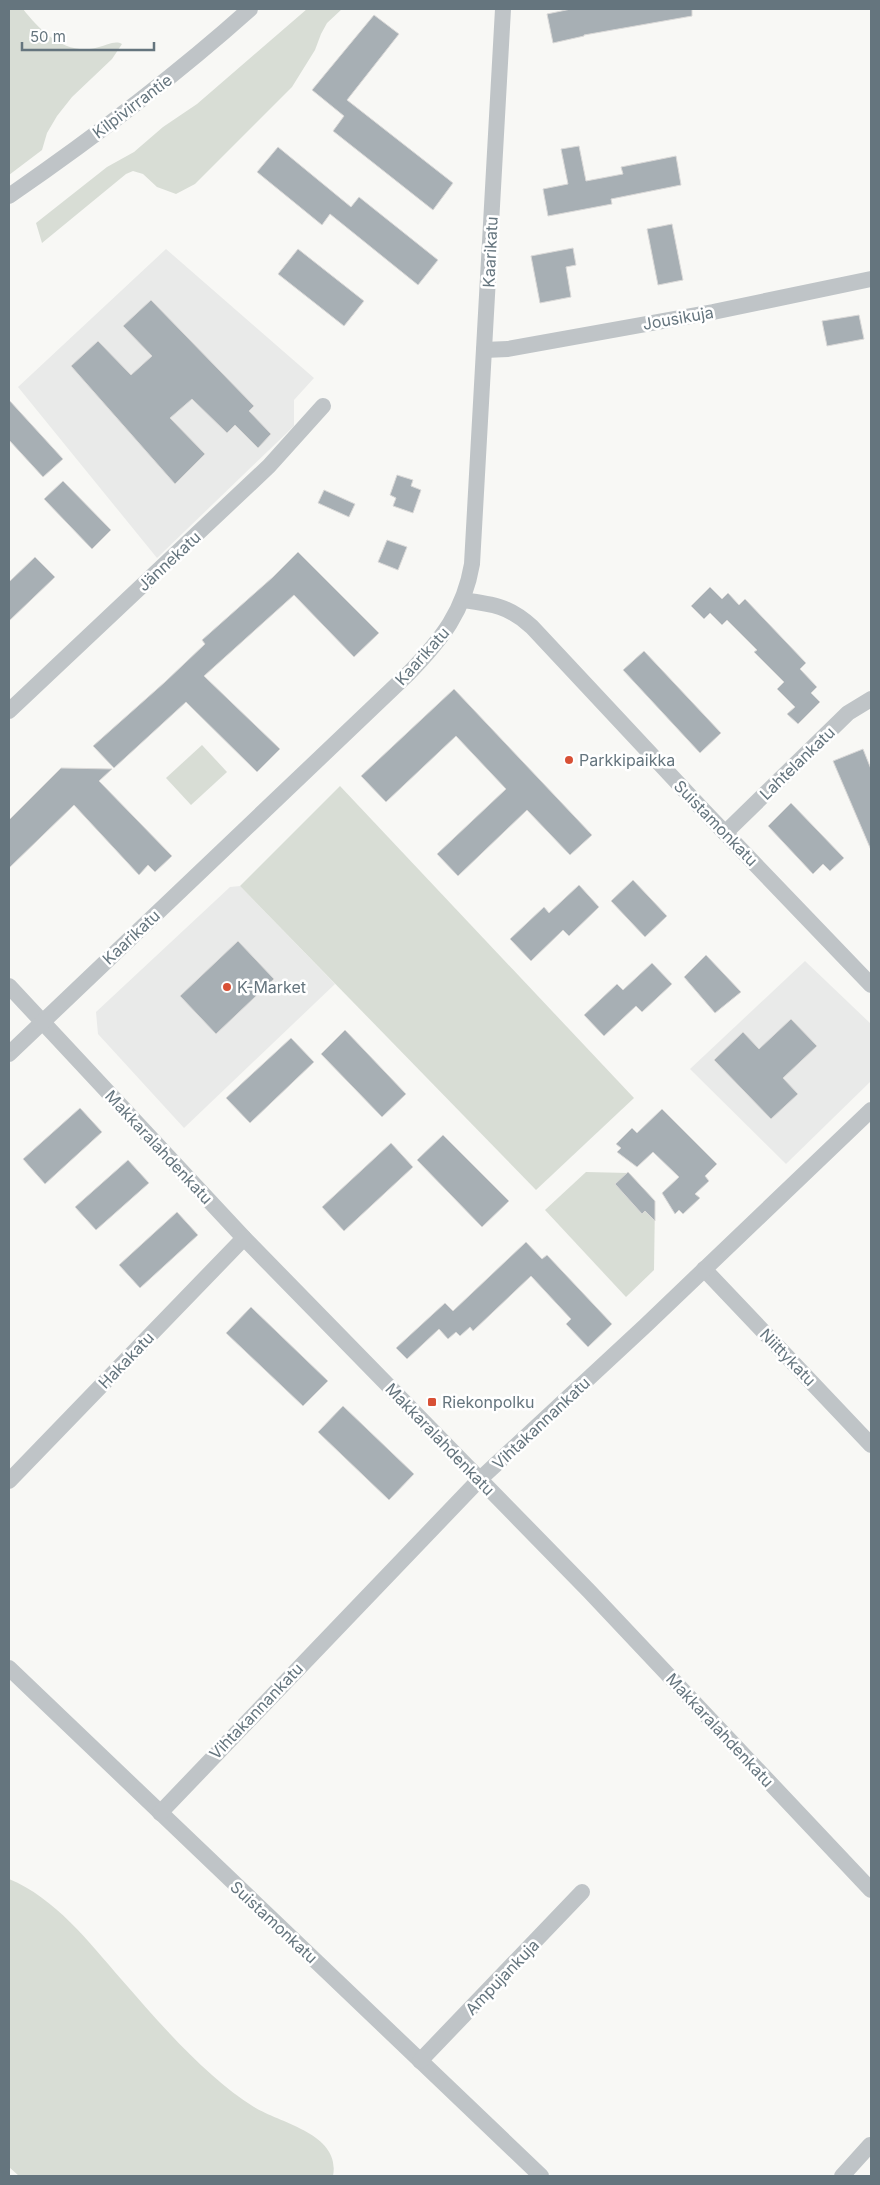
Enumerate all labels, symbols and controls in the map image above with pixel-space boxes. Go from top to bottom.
scale bar [22,20,155,52]
text: 50 m [30,27,66,46]
street label: Kilpivirrantie [88,70,176,142]
street label: Kaarikatu [478,216,502,288]
street label: Jousikuja [641,302,715,334]
street label: Jännekatu [133,527,205,595]
street label: Kaarikatu [391,623,453,689]
street label: Lahtelankatu [755,722,839,804]
place label: Parkkipaikka [579,750,675,770]
marker: Parkkipaikka [563,754,575,766]
street label: Suistamonkatu [670,776,762,870]
street label: Kaarikatu [98,905,164,969]
place label: K-Market [237,977,306,997]
marker: K-Market [221,981,233,993]
street label: Makkaralahdenkatu [101,1086,217,1208]
street label: Niittykatu [756,1324,820,1390]
street label: Hakakatu [94,1327,158,1393]
street label: Vihtakannankatu [488,1373,594,1473]
street label: Makkaralahdenkatu [381,1379,499,1499]
place label: Riekonpolku [442,1392,534,1412]
marker: Riekonpolku [426,1396,438,1408]
street label: Vihtakannankatu [205,1659,307,1763]
street label: Makkaralahdenkatu [662,1669,778,1791]
street label: Suistamonkatu [226,1877,322,1967]
street label: Ampujankuja [461,1935,543,2019]

